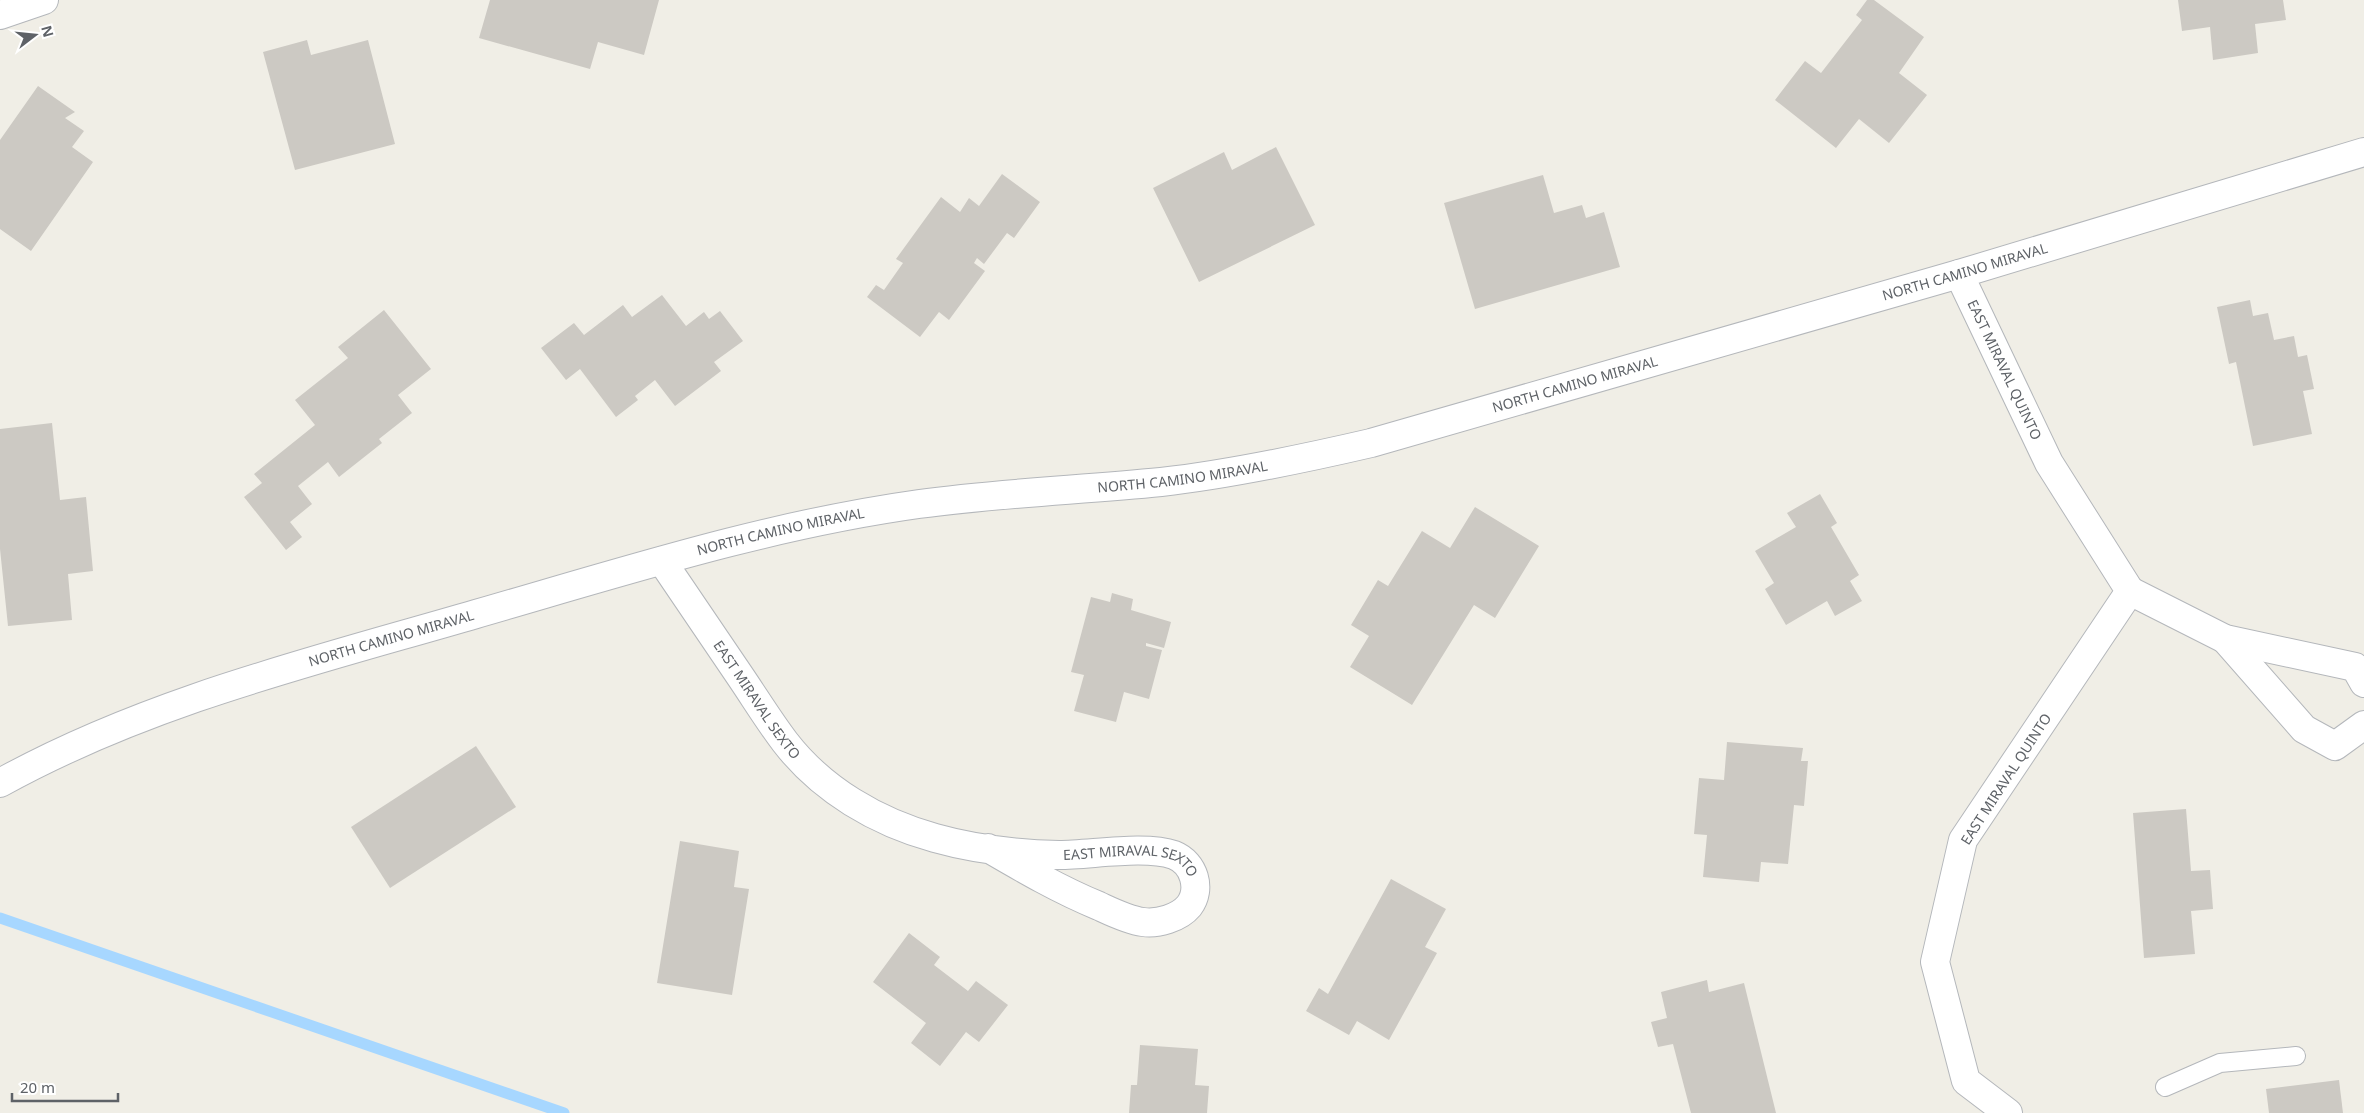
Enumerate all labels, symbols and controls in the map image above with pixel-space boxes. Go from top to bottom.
north arrow [10,10,60,60]
text: N [37,23,59,39]
street label: NORTH CAMINO MIRAVAL [1880,238,2050,305]
street label: EAST MIRAVAL QUINTO [1964,296,2047,443]
street label: NORTH CAMINO MIRAVAL [1490,351,1660,417]
street label: NORTH CAMINO MIRAVAL [1097,456,1269,496]
street label: NORTH CAMINO MIRAVAL [695,503,866,559]
street label: NORTH CAMINO MIRAVAL [306,605,476,671]
street label: EAST MIRAVAL SEXTO [709,636,805,763]
street label: EAST MIRAVAL QUINTO [1956,709,2055,848]
street label: EAST MIRAVAL SEXTO [1063,841,1203,880]
scale bar [12,1070,119,1102]
text: 20 m [20,1077,55,1097]

